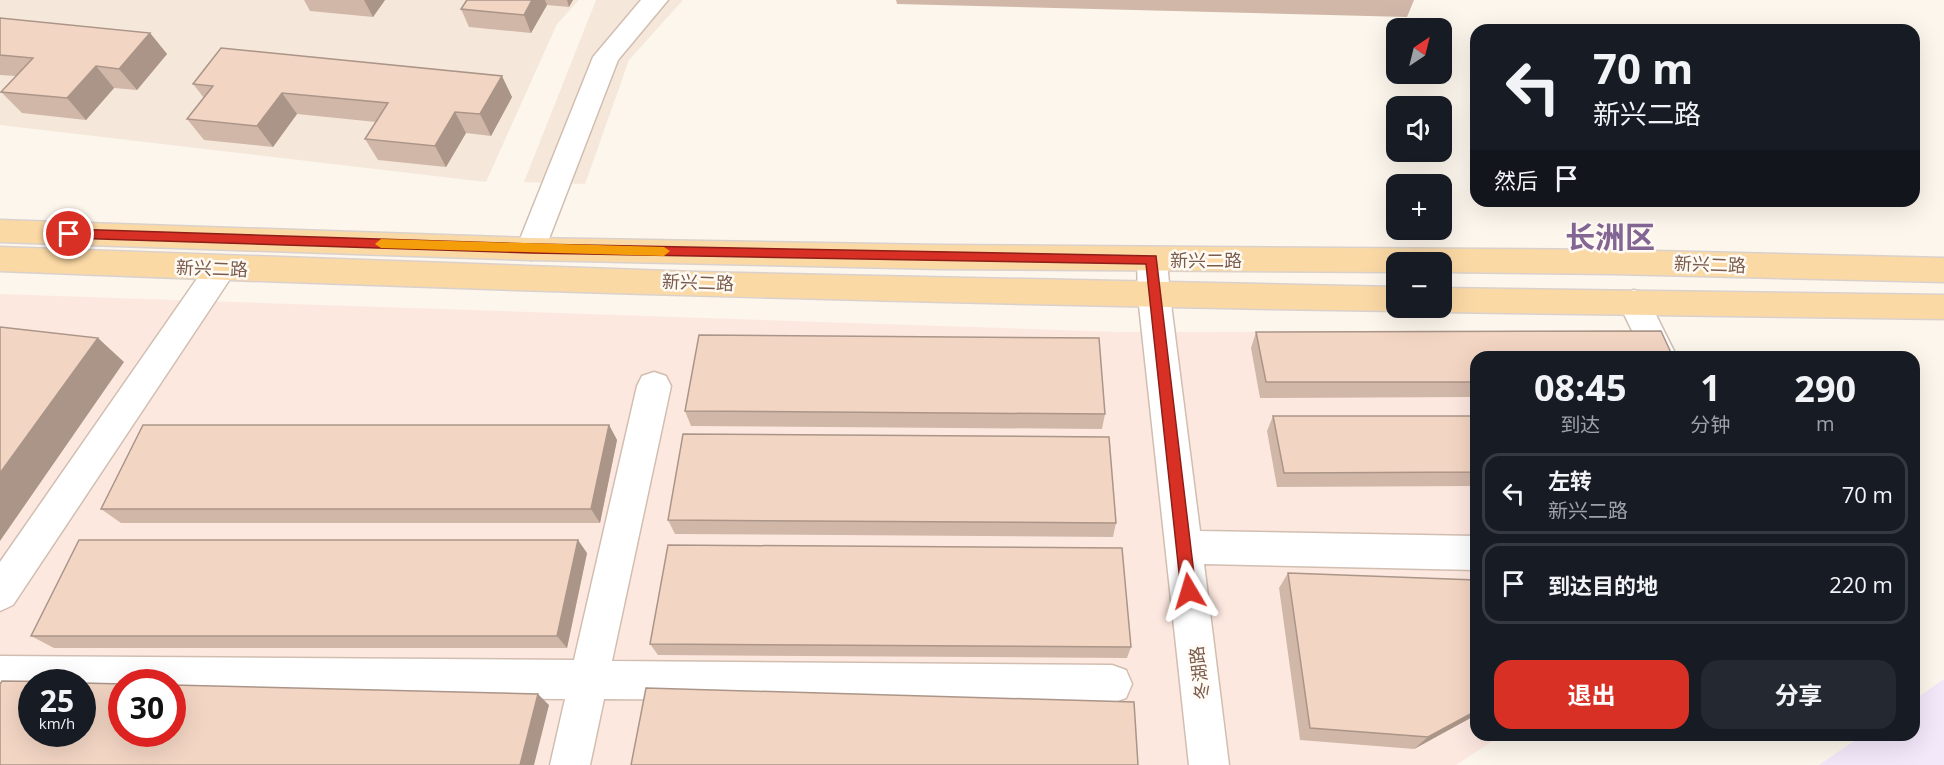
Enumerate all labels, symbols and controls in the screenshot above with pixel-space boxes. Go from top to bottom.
north arrow [1386,18,1452,84]
map controls [1386,18,1452,318]
text: 70 m [1593,39,1693,96]
icon: left [1494,48,1572,126]
text: 新兴二路 [1593,95,1701,132]
button: sound [1386,96,1452,162]
icon: arrive [1550,162,1583,195]
text: 然后 [1494,165,1538,195]
button: + [1386,174,1452,240]
pin [43,208,94,259]
district label: 长洲区 [1565,216,1655,257]
icon: arrive [52,217,85,250]
street label: 新兴二路 [1170,248,1242,272]
street label: 新兴二路 [1674,251,1746,277]
button: − [1386,252,1452,318]
street label: 新兴二路 [176,255,248,281]
street label: 新兴二路 [662,269,734,295]
text: 08:45 [1534,363,1627,412]
text: 1 [1700,363,1721,412]
text: 290 [1794,364,1856,413]
text: m [1816,410,1834,437]
text: 到达 [1560,411,1600,438]
text: 分钟 [1690,411,1730,438]
text: 左转 [1548,465,1592,495]
icon: left [1497,477,1530,510]
text: 70 m [1842,479,1893,509]
text: 新兴二路 [1548,497,1628,524]
position arrow [1157,559,1221,623]
icon: arrive [1497,567,1530,600]
text: 220 m [1829,569,1893,599]
text: 到达目的地 [1548,570,1658,600]
street label: 冬湖路 [1184,645,1214,701]
button: 退出 [1494,660,1689,729]
button: 分享 [1701,660,1896,729]
speed limit sign: 30 [108,669,186,747]
text: 25 [40,680,74,721]
text: km/h [39,713,75,733]

